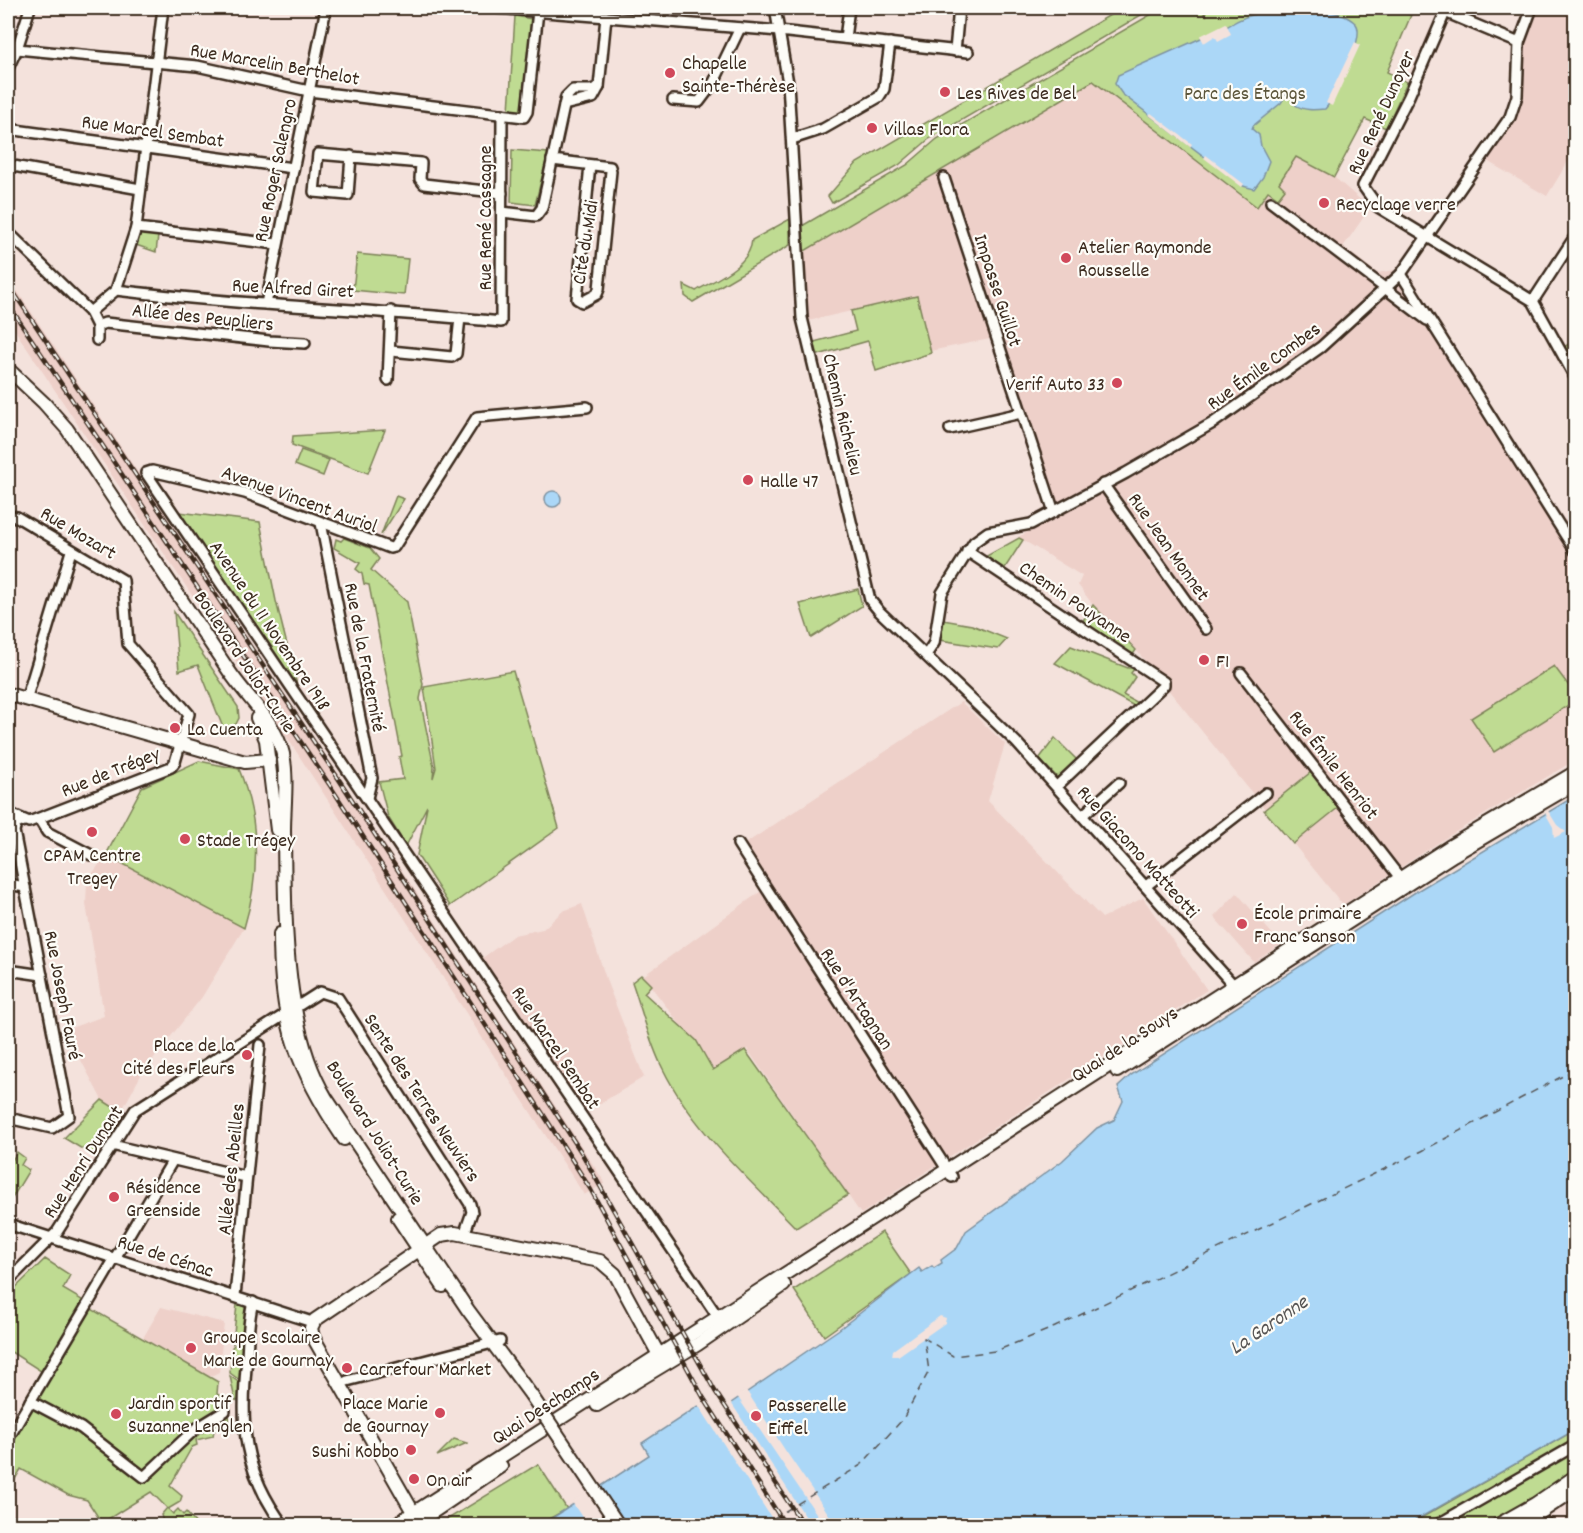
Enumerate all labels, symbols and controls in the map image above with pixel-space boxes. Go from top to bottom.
street label: Rue Marcelin Berthelot [188,37,361,95]
street label: Rue René Dunoyer [1342,46,1424,180]
place label: Chapelle Sainte-Thérèse [682,51,795,102]
marker: Chapelle Sainte-Thérèse [663,66,677,80]
place label: Les Rives de Bel [957,81,1077,109]
park label: Parc des Étangs [1184,81,1306,109]
marker: Les Rives de Bel [938,85,952,99]
street label: Rue Roger Salengro [248,96,306,245]
street label: Rue Marcel Sembat [80,109,225,157]
place label: Villas Flora [884,117,969,145]
marker: Villas Flora [865,121,879,135]
street label: Rue René Cassagne [473,145,501,291]
place label: Recyclage verre [1336,192,1456,220]
marker: Recyclage verre [1317,196,1331,210]
street label: Cité du Midi [566,198,608,287]
street label: Impasse Guillot [965,231,1028,351]
place label: Atelier Raymonde Rousselle [1078,235,1212,286]
marker: Atelier Raymonde Rousselle [1059,251,1073,265]
street label: Rue Alfred Giret [231,273,354,307]
street label: Allée des Peupliers [130,298,275,340]
street label: Rue Émile Combes [1202,316,1328,418]
street label: Chemin Richelieu [813,351,869,478]
place label: Verif Auto 33 [1006,372,1105,400]
marker: Verif Auto 33 [1110,376,1124,390]
street label: Avenue Vincent Auriol [217,460,381,542]
place label: Halle 47 [760,469,818,497]
marker: Halle 47 [741,473,755,487]
street label: Rue Jean Monnet [1120,488,1215,607]
street label: Rue Mozart [34,501,121,568]
street label: Avenue du 11 Novembre 1918 [201,536,336,718]
street label: Chemin Pouyanne [1012,555,1136,652]
street label: Rue de la Fraternité [335,581,391,735]
street label: Boulevard Joliot-Curie [186,586,302,739]
place label: F1 [1216,649,1229,677]
marker: F1 [1197,653,1211,667]
street label: Rue Émile Henriot [1281,705,1384,826]
place label: La Cuenta [187,717,263,745]
marker: La Cuenta [168,721,182,735]
street label: Rue de Trégey [58,741,166,806]
street label: Rue Giacomo Matteotti [1069,780,1205,926]
marker: CPAM Centre Tregey [85,825,99,839]
place label: Stade Trégey [197,828,296,856]
marker: Stade Trégey [178,832,192,846]
place label: CPAM Centre Tregey [43,843,141,894]
place label: École primaire Franc Sanson [1254,901,1362,952]
marker: École primaire Franc Sanson [1235,917,1249,931]
street label: Rue Joseph Fauré [35,929,87,1063]
street label: Rue d'Artagnan [812,943,899,1056]
street label: Rue Marcel Sembat [503,981,606,1116]
street label: Quai de la Souys [1067,1000,1185,1091]
street label: Sente des Terres Neuviers [355,1009,486,1189]
place label: Place de la Cité des Fleurs [123,1033,236,1084]
marker: Place de la Cité des Fleurs [240,1048,254,1062]
street label: Boulevard Joliot-Curie [318,1056,429,1211]
street label: Rue Henri Dunant [37,1101,132,1225]
street label: Allée des Abeilles [212,1102,254,1237]
place label: Résidence Greenside [126,1175,201,1226]
marker: Résidence Greenside [107,1190,121,1204]
street label: Rue de Cénac [113,1229,217,1287]
water label: La Garonne [1224,1288,1317,1364]
place label: Groupe Scolaire Marie de Gournay [203,1325,334,1376]
marker: Groupe Scolaire Marie de Gournay [184,1341,198,1355]
place label: Carrefour Market [359,1357,491,1385]
marker: Carrefour Market [340,1361,354,1375]
street label: Quai Deschamps [487,1362,606,1453]
place label: Jardin sportif Suzanne Lenglen [128,1391,252,1442]
place label: Place Marie de Gournay [342,1391,429,1442]
place label: Passerelle Eiffel [768,1393,847,1444]
marker: Place Marie de Gournay [433,1406,447,1420]
marker: Jardin sportif Suzanne Lenglen [109,1407,123,1421]
marker: Passerelle Eiffel [749,1409,763,1423]
place label: Sushi Kobbo [311,1439,399,1467]
marker: Sushi Kobbo [404,1443,418,1457]
place label: On air [426,1468,472,1496]
marker: On air [407,1472,421,1486]

